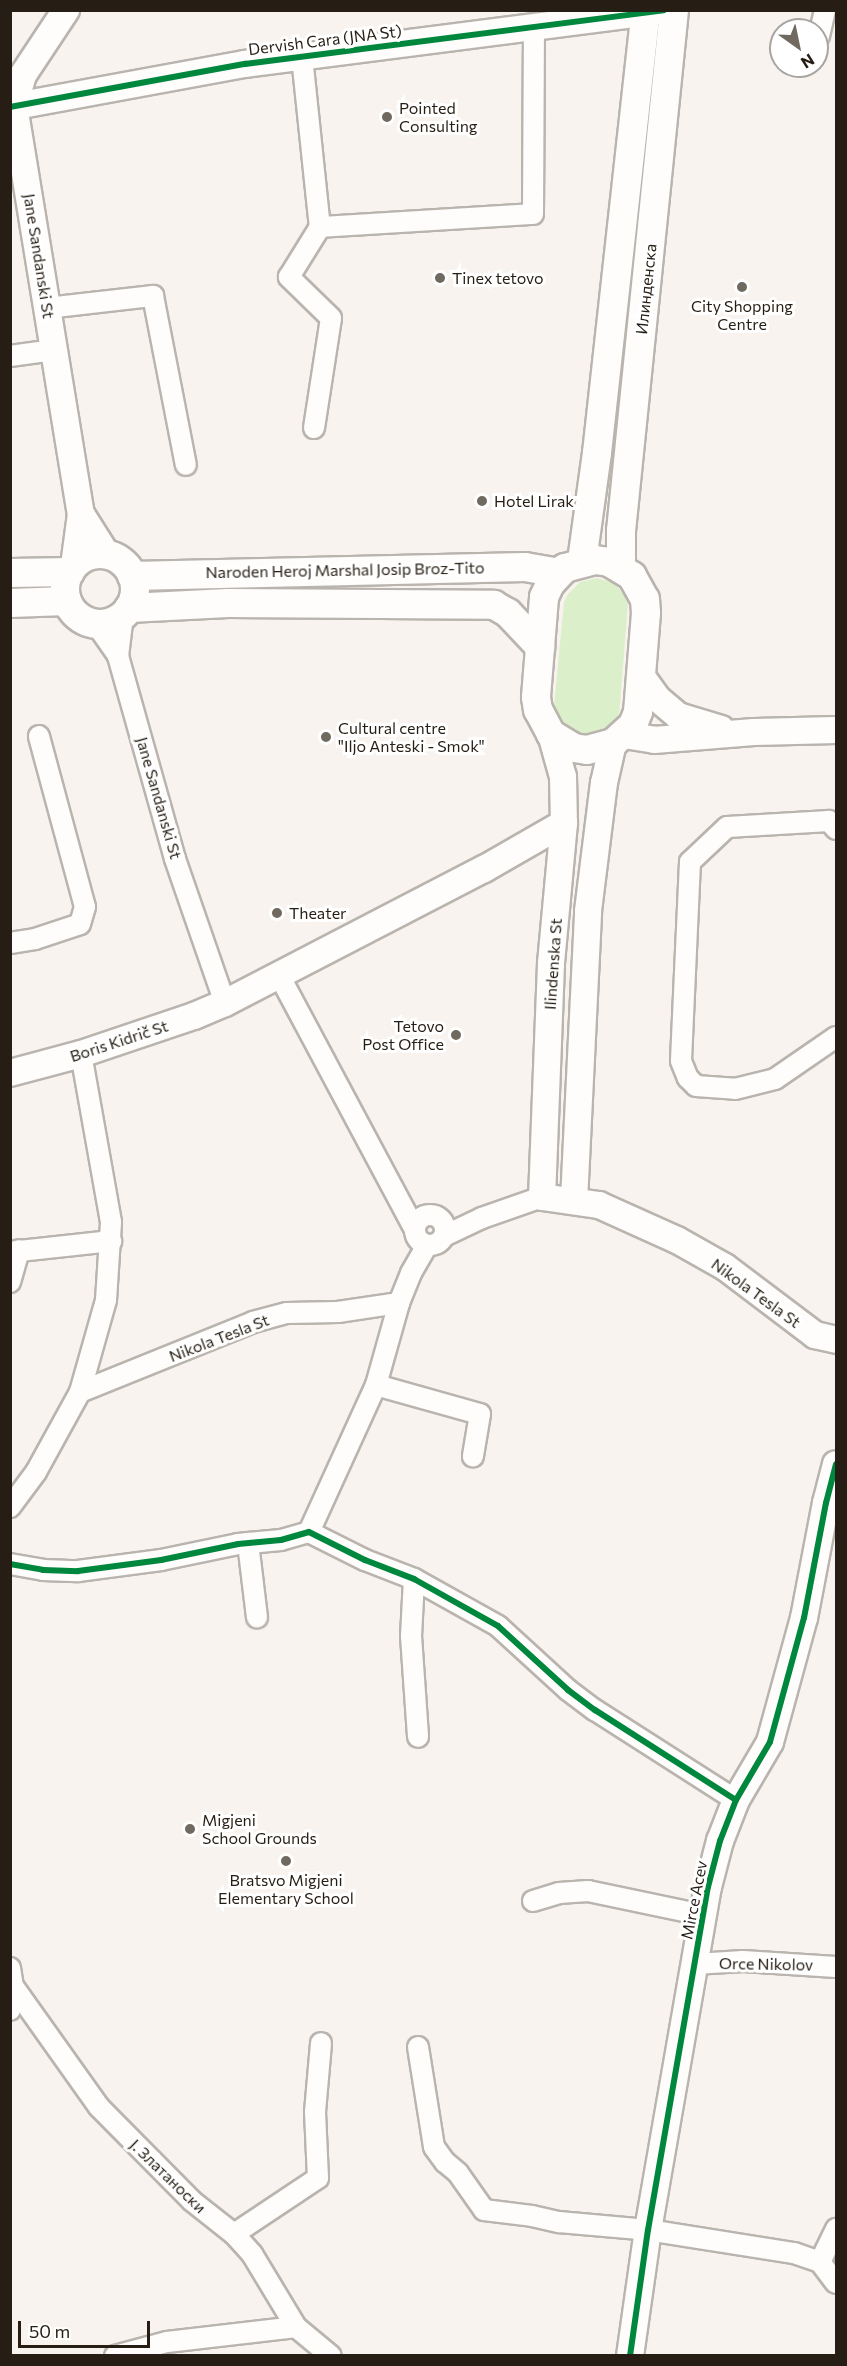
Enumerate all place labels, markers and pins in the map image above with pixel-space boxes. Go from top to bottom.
place label: Pointed Consulting [399,98,477,136]
marker: Pointed Consulting [380,110,394,124]
place label: Tinex tetovo [452,268,544,288]
marker: Tinex tetovo [433,271,447,285]
marker: City Shopping Centre [735,280,749,294]
place label: City Shopping Centre [691,296,793,334]
place label: Hotel Lirak [494,491,574,511]
marker: Hotel Lirak [475,494,489,508]
place label: Cultural centre "Iljo Anteski - Smok" [338,718,485,756]
marker: Cultural centre "Iljo Anteski - Smok" [319,730,333,744]
place label: Theater [289,903,347,923]
marker: Theater [270,906,284,920]
place label: Tetovo Post Office [362,1016,444,1054]
marker: Tetovo Post Office [449,1028,463,1042]
place label: Migjeni School Grounds [202,1810,317,1848]
marker: Migjeni School Grounds [183,1822,197,1836]
marker: Bratsvo Migjeni Elementary School [279,1854,293,1868]
place label: Bratsvo Migjeni Elementary School [218,1870,354,1908]

